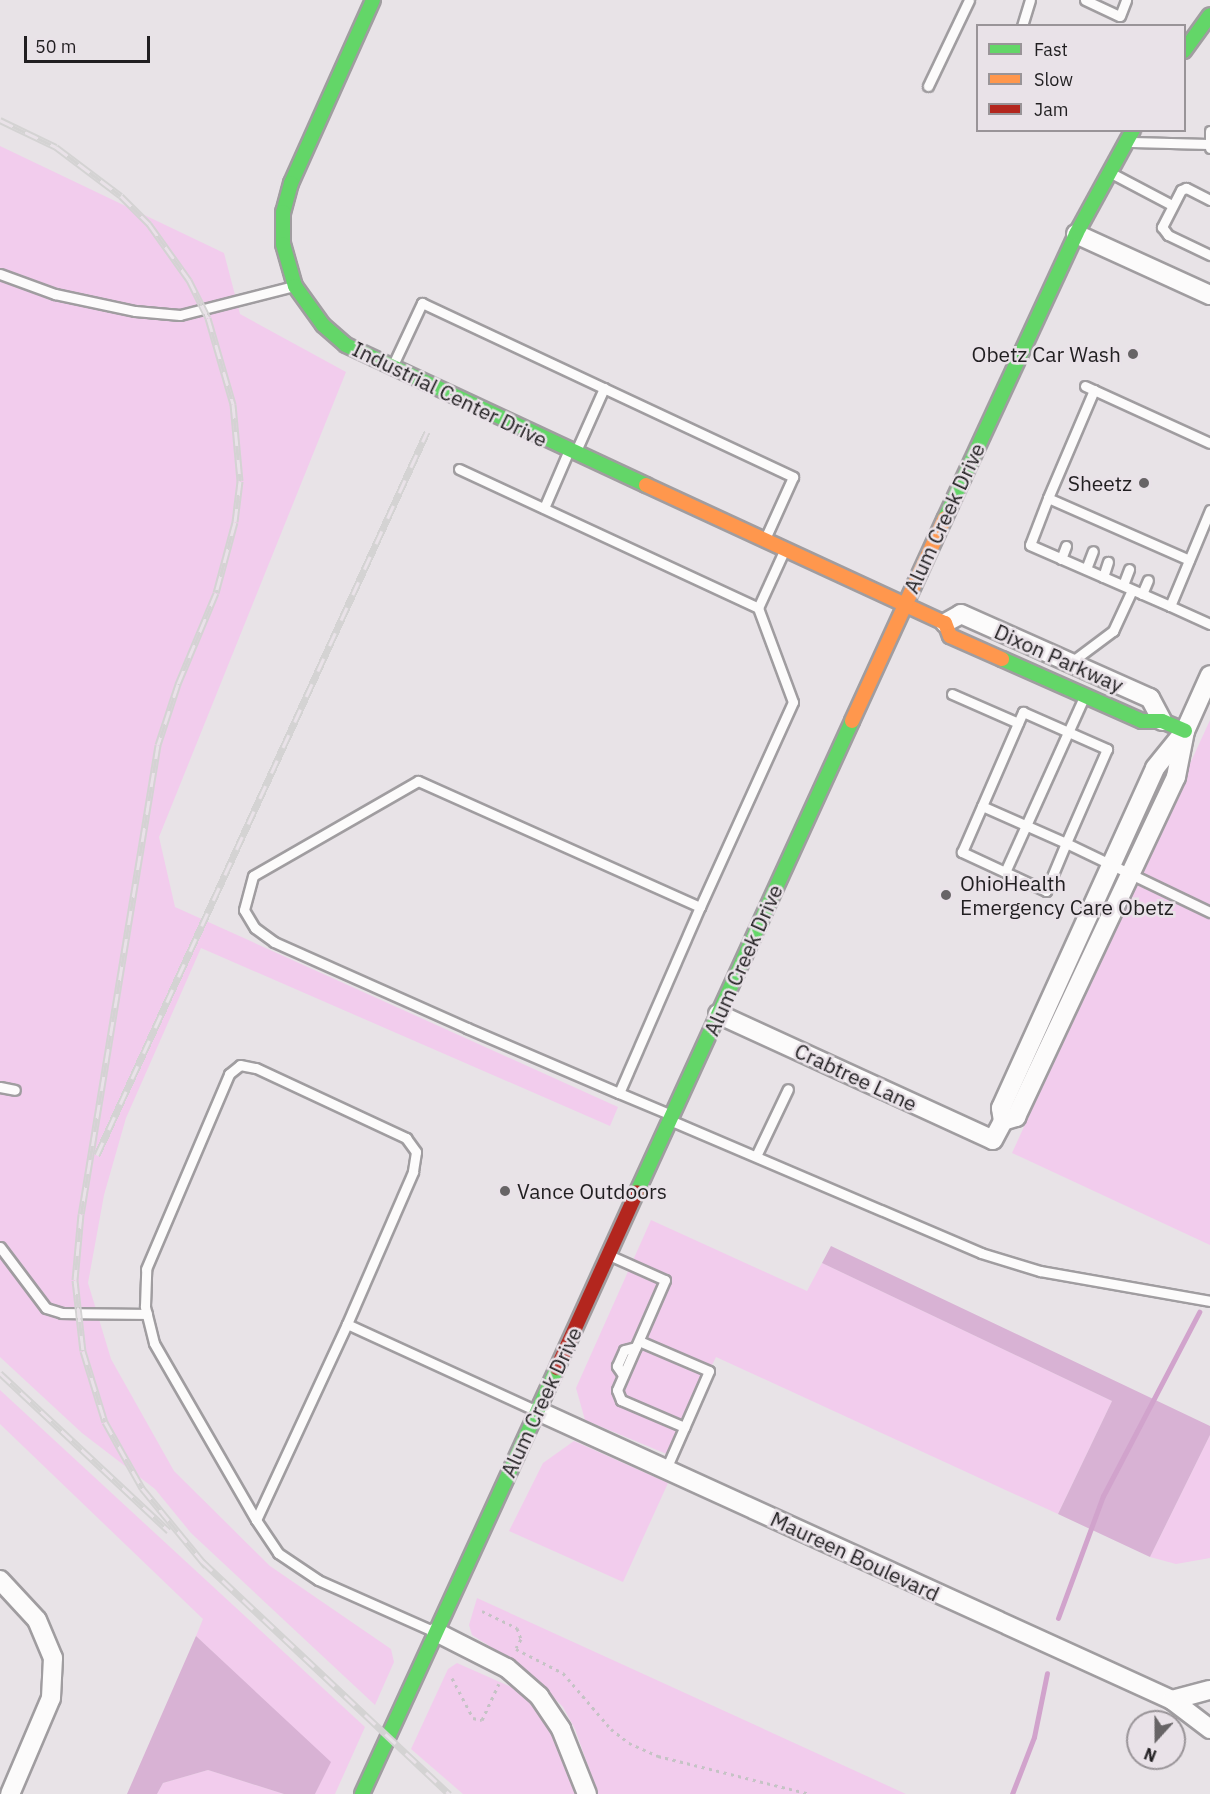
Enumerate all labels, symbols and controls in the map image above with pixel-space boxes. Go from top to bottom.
scale bar [27,24,153,62]
legend [976,24,1186,132]
text: 50 m [35,35,77,58]
text: Fast [1034,38,1068,61]
text: Slow [1034,68,1073,91]
text: Jam [1034,98,1069,121]
street label: Industrial Center Drive [349,336,551,452]
place label: Obetz Car Wash [972,341,1121,367]
marker: Obetz Car Wash [1126,347,1140,361]
street label: Alum Creek Drive [898,439,990,597]
place label: Sheetz [1068,470,1132,496]
marker: Sheetz [1137,476,1151,490]
street label: Dixon Parkway [991,618,1127,698]
place label: OhioHealth Emergency Care Obetz [960,870,1174,920]
street label: Alum Creek Drive [698,880,788,1040]
marker: OhioHealth Emergency Care Obetz [937,886,955,904]
street label: Crabtree Lane [791,1038,921,1116]
place label: Vance Outdoors [517,1178,667,1204]
marker: Vance Outdoors [498,1184,512,1198]
street label: Alum Creek Drive [495,1323,587,1481]
street label: Maureen Boulevard [767,1506,943,1606]
north arrow [1126,1710,1186,1770]
text: N [1141,1744,1159,1766]

